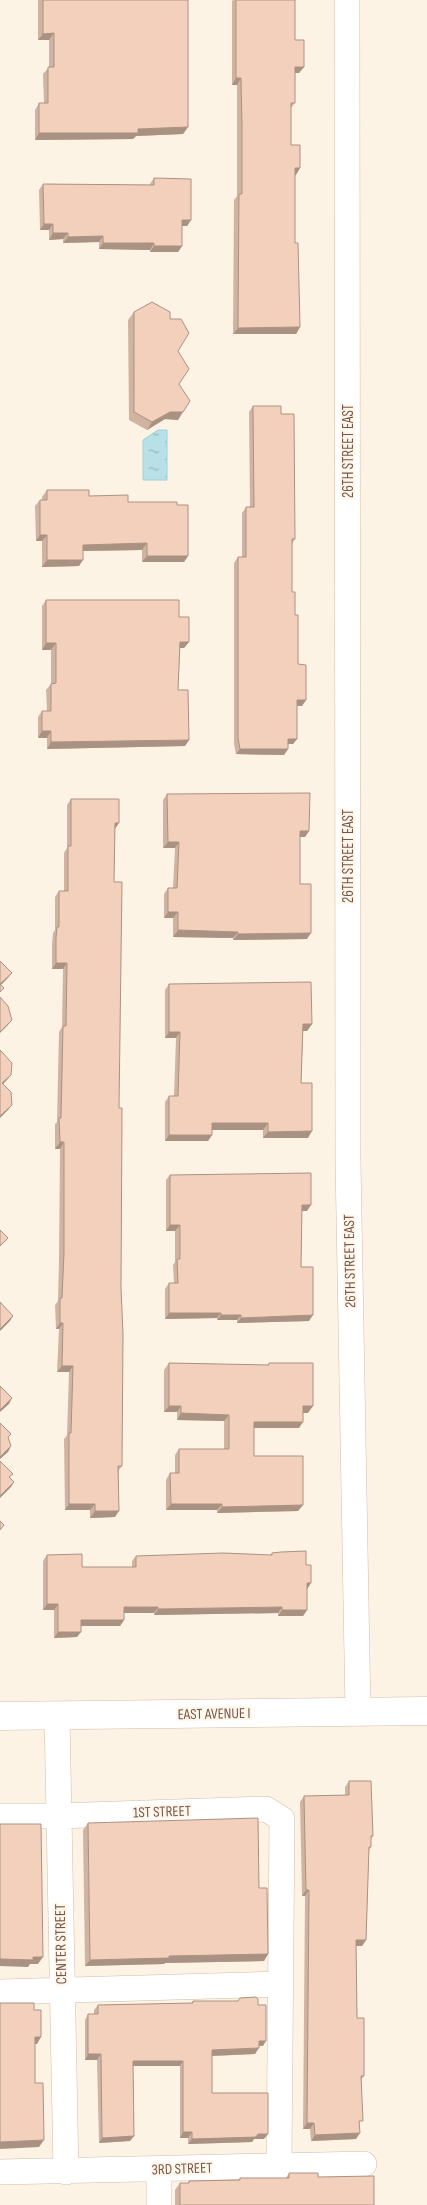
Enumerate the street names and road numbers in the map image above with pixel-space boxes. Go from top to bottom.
street label: 26TH STREET EAST [339,404,358,498]
street label: 26TH STREET EAST [339,809,358,903]
street label: 26TH STREET EAST [340,1214,360,1308]
street label: EAST AVENUE I [177,1704,251,1724]
street label: 1ST STREET [133,1801,191,1823]
street label: CENTER STREET [51,1904,71,1984]
street label: 3RD STREET [151,2158,213,2180]

